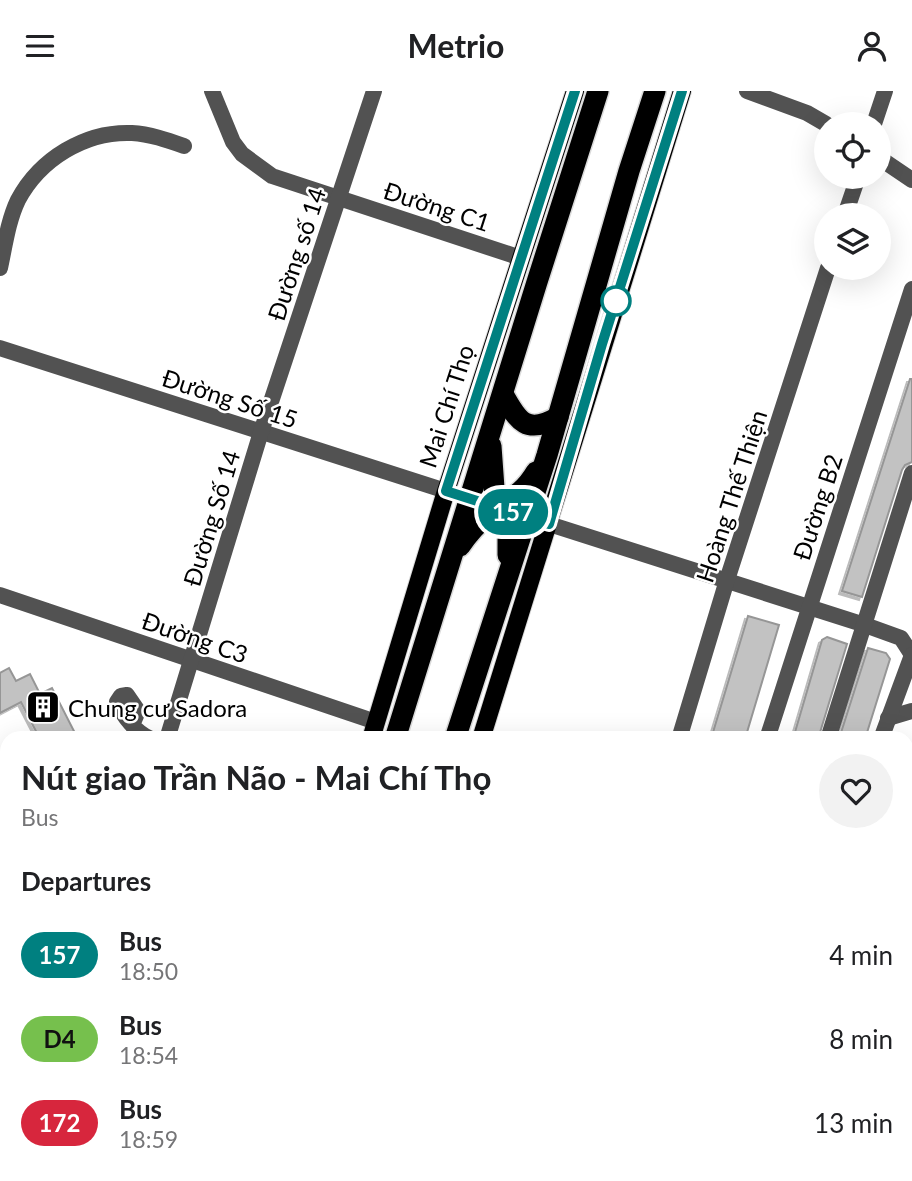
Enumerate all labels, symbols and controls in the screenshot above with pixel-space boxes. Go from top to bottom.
text: Metrio [407,26,505,65]
icon: menu [21,27,59,65]
icon: person [853,27,891,65]
map controls [814,112,891,280]
button: locate [814,112,891,189]
street label: Đường C1 [380,175,494,237]
street label: Đường số 14 [261,184,331,324]
button: layers [814,203,891,280]
unlabelled marker [601,286,631,316]
street label: Mai Chí Thọ [413,341,479,471]
street label: Đường Số 15 [159,362,301,434]
street label: Hoàng Thế Thiện [689,406,773,586]
street label: Đường Số 14 [177,446,245,589]
street label: Đường B2 [786,450,848,564]
line badge: 157 [473,489,553,535]
text: 157 [492,497,534,526]
street label: Đường C3 [138,605,252,669]
building icon: Chung cư Sadora [24,688,62,726]
place label: Chung cư Sadora [68,693,247,722]
button: heart [819,754,893,828]
text: Nút giao Trần Não - Mai Chí Thọ [21,757,491,797]
text: Bus [21,803,58,831]
text: Departures [21,865,151,897]
text: Bus [119,925,162,957]
text: 4 min [829,939,893,971]
text: 157 [39,940,80,969]
text: 18:50 [119,957,178,985]
text: Bus [119,1009,162,1041]
text: 8 min [829,1023,893,1055]
text: D4 [43,1024,76,1053]
text: 18:54 [119,1041,178,1069]
text: Bus [119,1093,162,1125]
text: 13 min [814,1107,893,1139]
text: 172 [39,1108,80,1137]
text: 18:59 [119,1125,178,1153]

